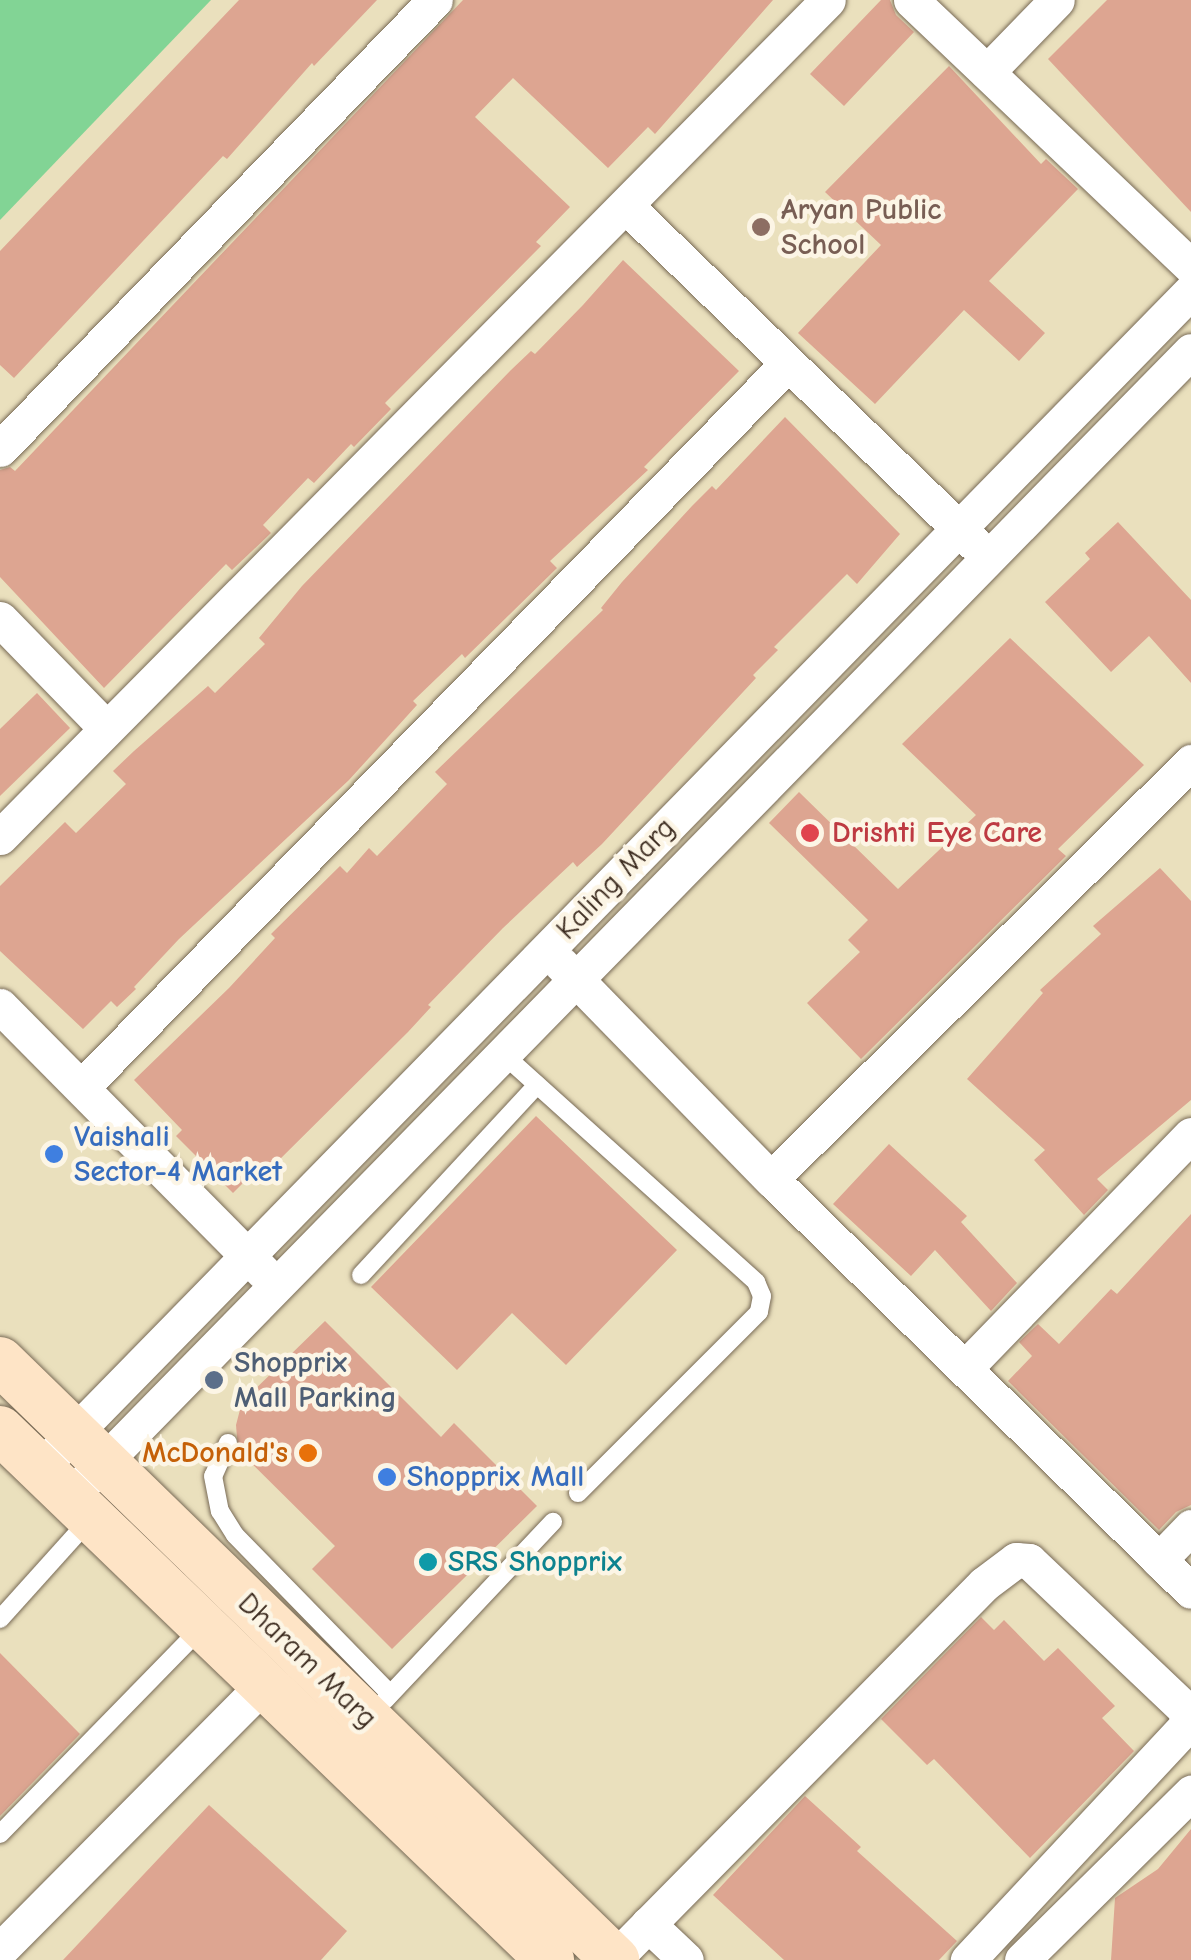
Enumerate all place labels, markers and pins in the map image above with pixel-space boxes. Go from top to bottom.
place label: Aryan Public School [781,192,941,262]
marker: Aryan Public School [750,216,772,238]
place label: Drishti Eye Care [832,815,1042,851]
marker: Drishti Eye Care [797,820,823,846]
place label: Vaishali Sector-4 Market [74,1119,282,1190]
marker: Vaishali Sector-4 Market [43,1143,65,1165]
place label: Shopprix Mall Parking [234,1345,397,1416]
marker: Shopprix Mall Parking [203,1369,225,1391]
place label: McDonald's [142,1435,288,1471]
marker: McDonald's [297,1442,319,1464]
place label: Shopprix Mall [407,1459,584,1495]
marker: Shopprix Mall [376,1466,398,1488]
place label: SRS Shopprix [448,1544,622,1580]
marker: SRS Shopprix [417,1551,439,1573]

